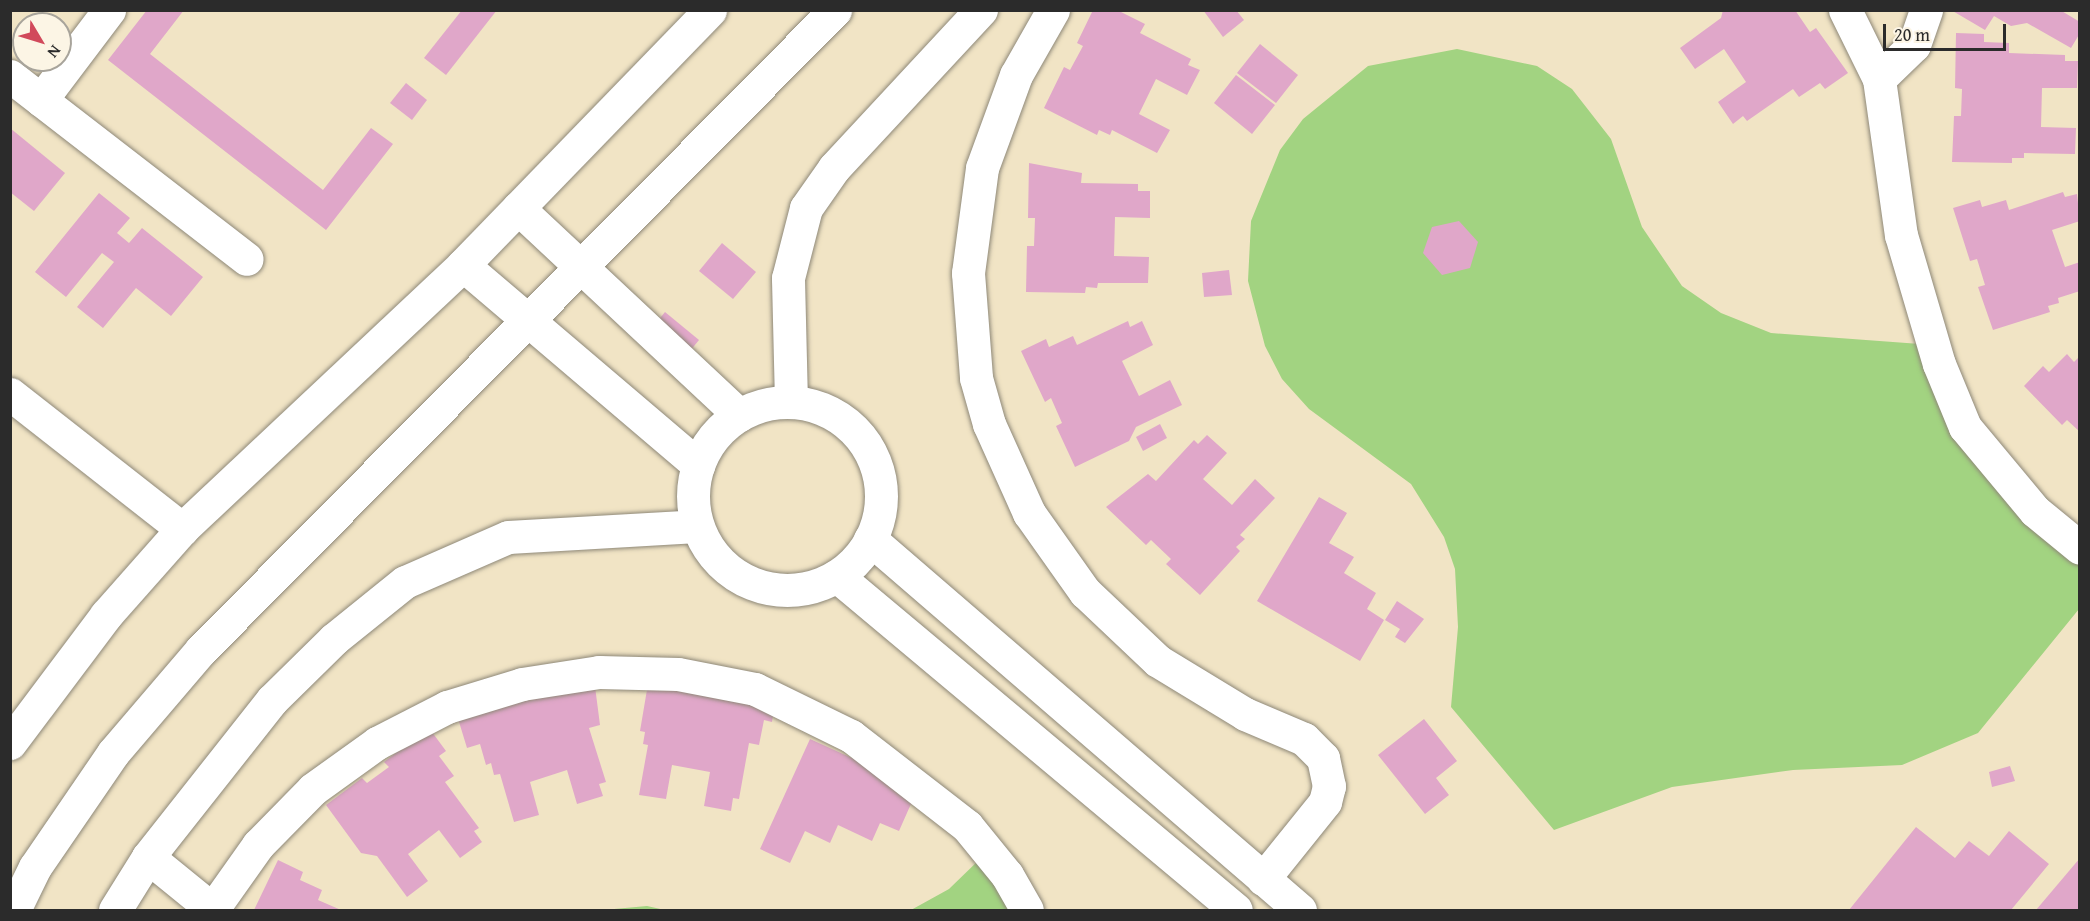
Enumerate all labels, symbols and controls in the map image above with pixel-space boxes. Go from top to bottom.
north arrow [12,12,72,72]
scale bar [1886,12,2009,50]
text: 20 m [1894,21,1930,48]
text: N [42,40,67,63]

